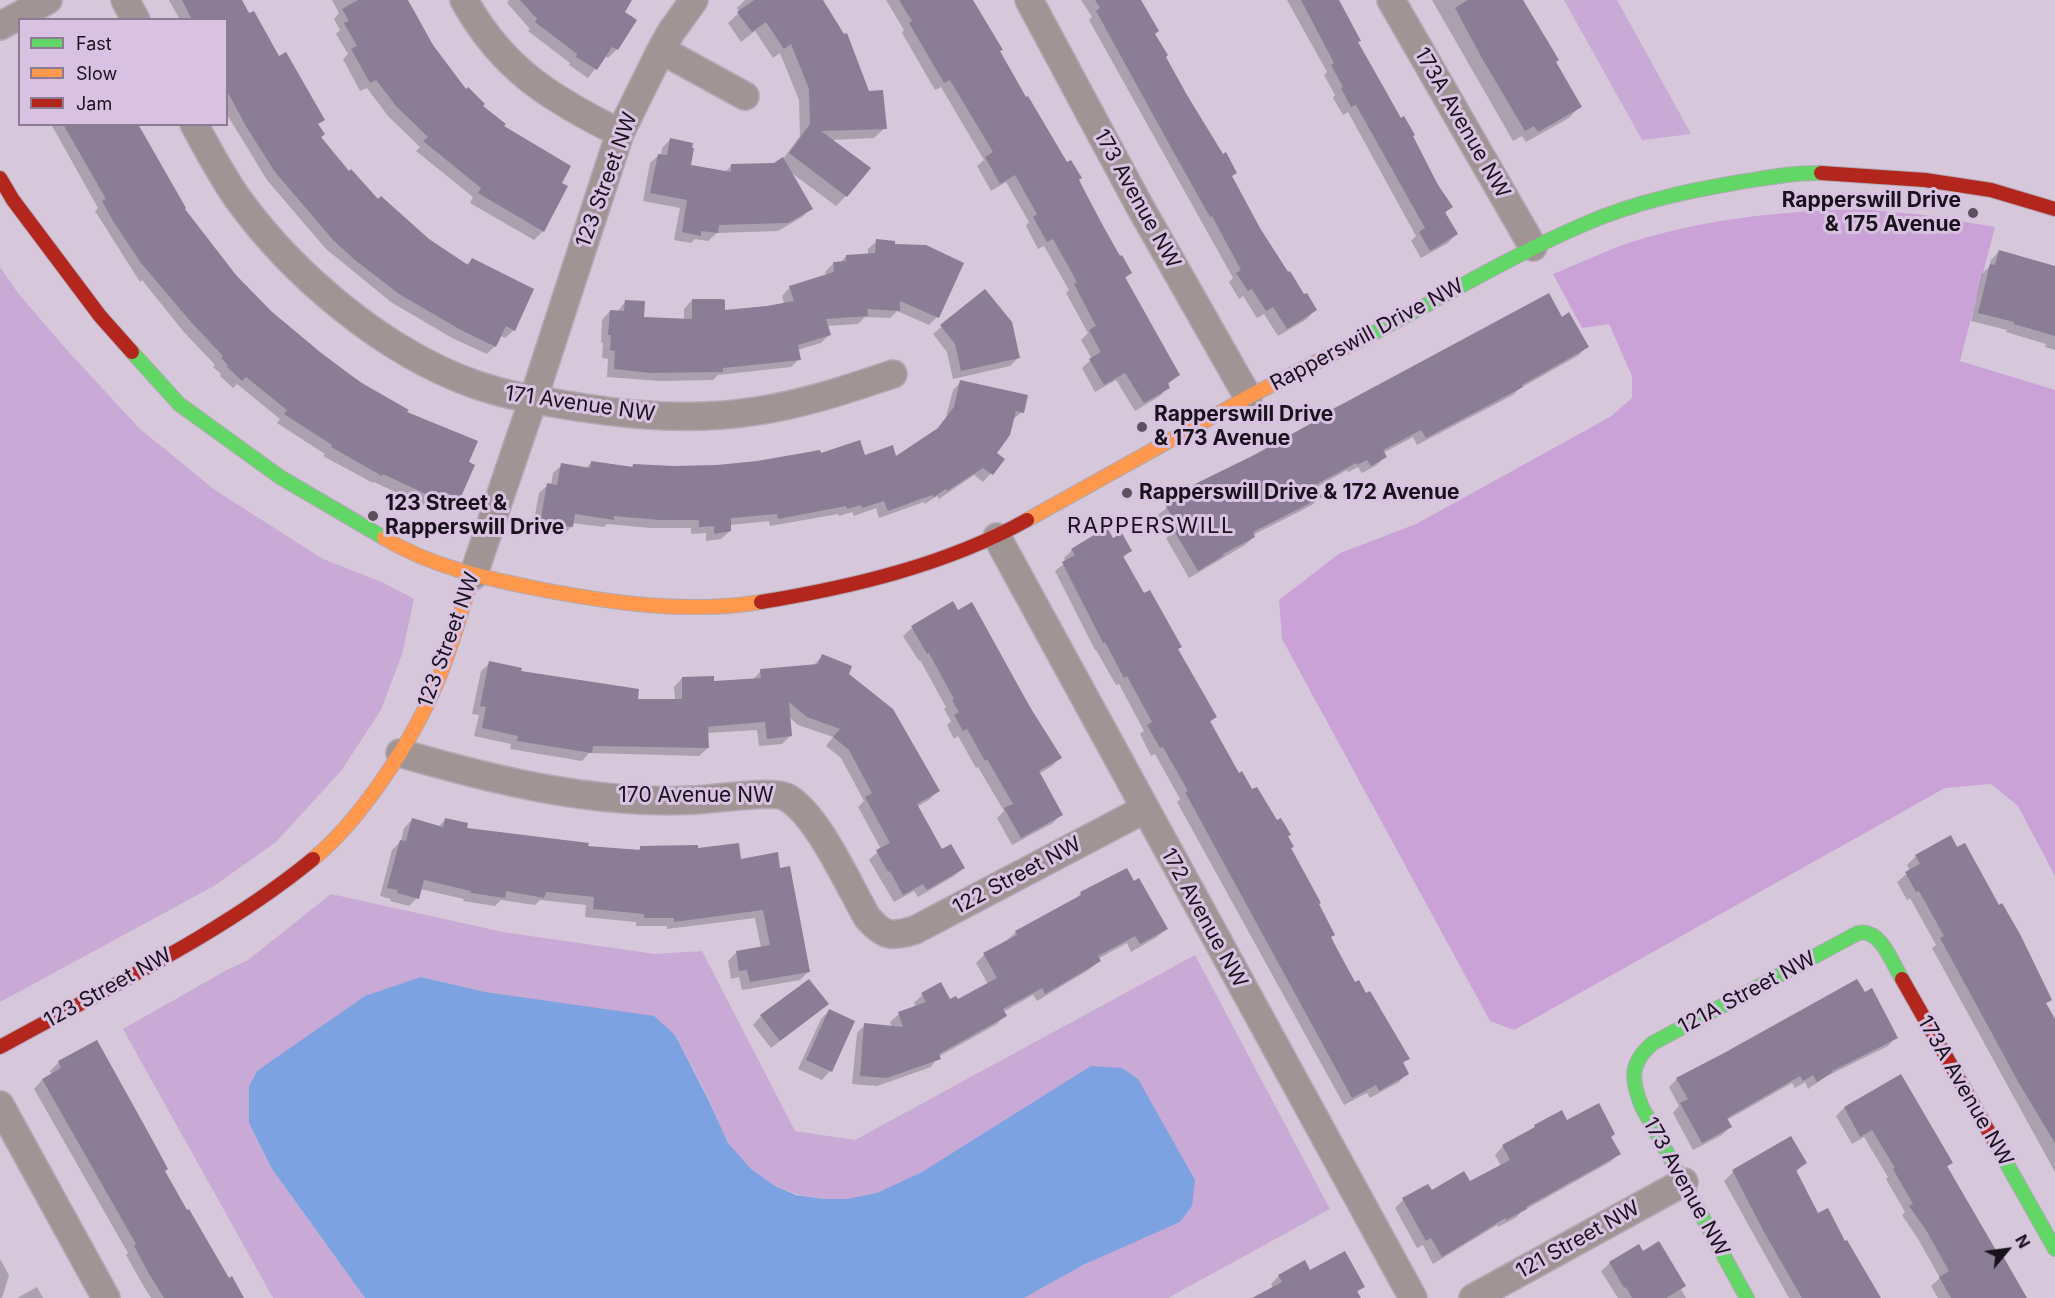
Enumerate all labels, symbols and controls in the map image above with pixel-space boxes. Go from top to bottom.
legend [18,18,228,126]
text: Fast [76,33,112,54]
street label: 173A Avenue NW [1409,43,1515,203]
text: Slow [76,63,117,84]
text: Jam [76,93,112,114]
street label: 123 Street NW [571,109,643,251]
street label: 173 Avenue NW [1088,125,1186,273]
place label: Rapperswill Drive & 175 Avenue [1782,188,1961,238]
marker: Rapperswill Drive & 175 Avenue [1966,206,1980,220]
street label: Rapperswill Drive NW [1266,273,1468,397]
street label: 171 Avenue NW [503,381,657,427]
place label: Rapperswill Drive & 173 Avenue [1154,402,1333,452]
marker: Rapperswill Drive & 173 Avenue [1135,420,1149,434]
place label: Rapperswill Drive & 172 Avenue [1139,480,1460,506]
marker: Rapperswill Drive & 172 Avenue [1120,486,1134,500]
place label: 123 Street & Rapperswill Drive [385,491,564,541]
marker: 123 Street & Rapperswill Drive [366,509,380,523]
district label: RAPPERSWILL [1067,513,1235,539]
street label: 123 Street NW [413,569,485,711]
street label: 170 Avenue NW [618,783,774,809]
street label: 122 Street NW [949,832,1085,920]
street label: 172 Avenue NW [1155,844,1253,992]
street label: 123 Street NW [40,943,176,1033]
street label: 121A Street NW [1674,946,1820,1040]
street label: 173A Avenue NW [1912,1011,2018,1171]
street label: 173 Avenue NW [1637,1113,1735,1261]
street label: 121 Street NW [1512,1196,1644,1284]
north arrow [1977,1220,2037,1280]
text: N [2011,1231,2034,1251]

